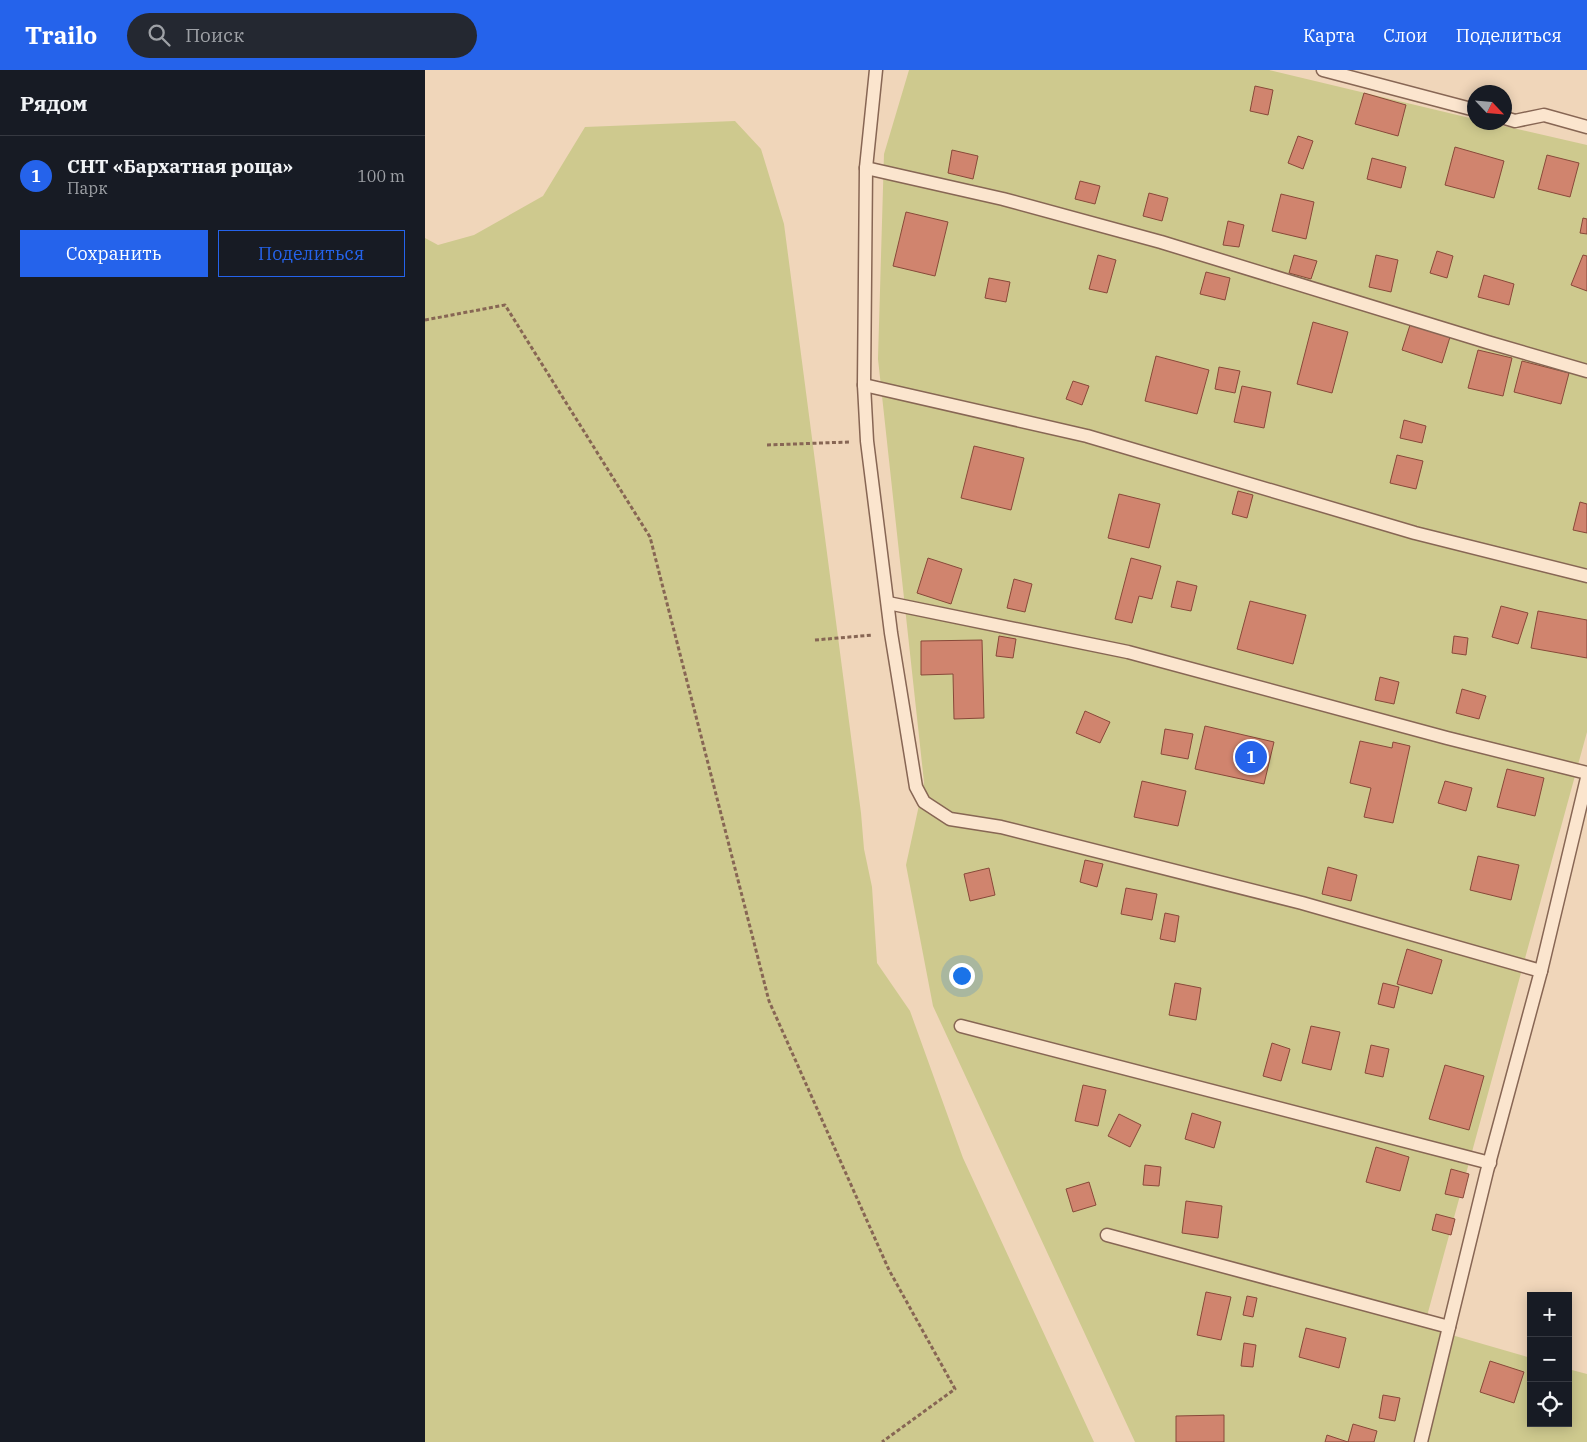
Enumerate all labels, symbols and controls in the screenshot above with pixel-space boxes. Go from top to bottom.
search box [127,13,477,58]
text: Trailo [25,19,97,51]
icon: search [145,21,173,49]
text: Поиск [185,23,244,47]
text: Карта [1303,24,1355,47]
text: Слои [1383,24,1428,47]
text: Поделиться [1456,24,1562,47]
north arrow [1467,85,1512,130]
text: Рядом [20,89,88,117]
text: СНТ «Бархатная роща» [67,154,293,178]
text: 1 [31,166,41,186]
text: 100 m [357,166,405,186]
text: Парк [67,178,107,198]
button: Сохранить [20,230,208,277]
button: Поделиться [218,230,405,277]
pin: 1 [1235,738,1267,776]
your location [949,963,975,989]
map controls [1527,1292,1572,1427]
button: + [1527,1292,1572,1337]
button: − [1527,1337,1572,1382]
button: locate [1527,1382,1572,1427]

